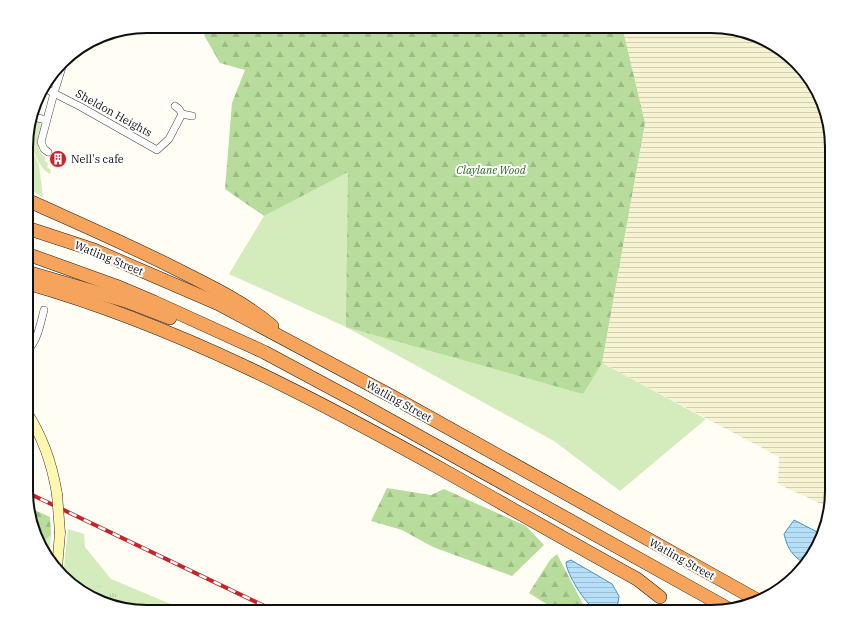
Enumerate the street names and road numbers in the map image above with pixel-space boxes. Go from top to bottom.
street label: Sheldon Heights [73,86,155,140]
street label: Watling Street [73,238,146,278]
street label: Watling Street [364,377,434,425]
street label: Watling Street [647,535,717,583]

